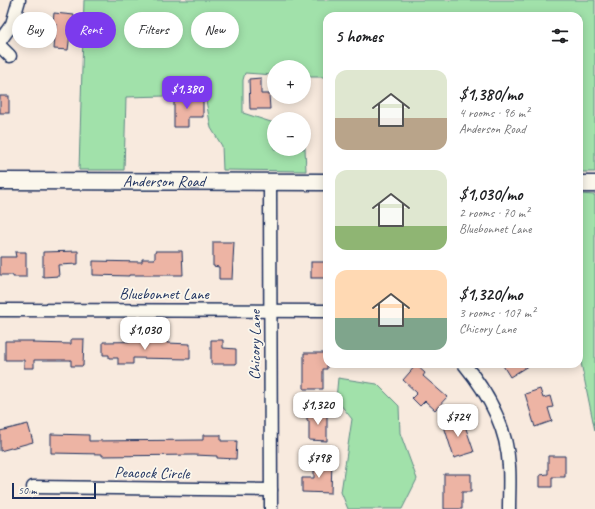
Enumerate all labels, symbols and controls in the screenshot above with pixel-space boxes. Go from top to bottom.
chip: Buy [12,12,57,48]
chip: Rent [65,12,116,48]
chip: Filters [124,12,183,48]
chip: New [191,12,239,48]
icon: filters [549,25,571,47]
text: 5 homes [335,26,383,47]
map controls [267,60,311,156]
button: + [267,60,311,104]
pin: $1,380 [154,76,220,110]
text: $1,380 [171,81,203,97]
text: $1,380/mo [459,84,522,105]
icon: home [367,86,415,134]
text: 4 rooms · 96 m² [459,105,529,121]
button: − [267,112,311,156]
text: Anderson Road [459,121,526,137]
street label: Anderson Road [123,171,208,192]
text: $1,030/mo [459,184,522,205]
icon: home [367,186,415,234]
text: 2 rooms · 70 m² [459,205,529,221]
text: Bluebonnet Lane [459,221,532,237]
street label: Bluebonnet Lane [119,284,210,304]
text: $1,320/mo [459,284,522,305]
icon: home [367,286,415,334]
text: 3 rooms · 107 m² [459,305,535,321]
street label: Chicory Lane [245,308,265,380]
pin: $1,030 [112,317,178,351]
text: Chicory Lane [459,321,516,337]
text: $1,030 [129,322,161,338]
pin: $1,320 [285,392,351,426]
text: $1,320 [302,397,334,413]
pin: $724 [434,404,482,438]
text: $724 [446,409,470,425]
pin: $798 [295,445,343,479]
text: $798 [307,450,331,466]
street label: Peacock Circle [114,462,192,484]
scale bar [12,481,96,500]
text: 50 m [18,483,37,497]

